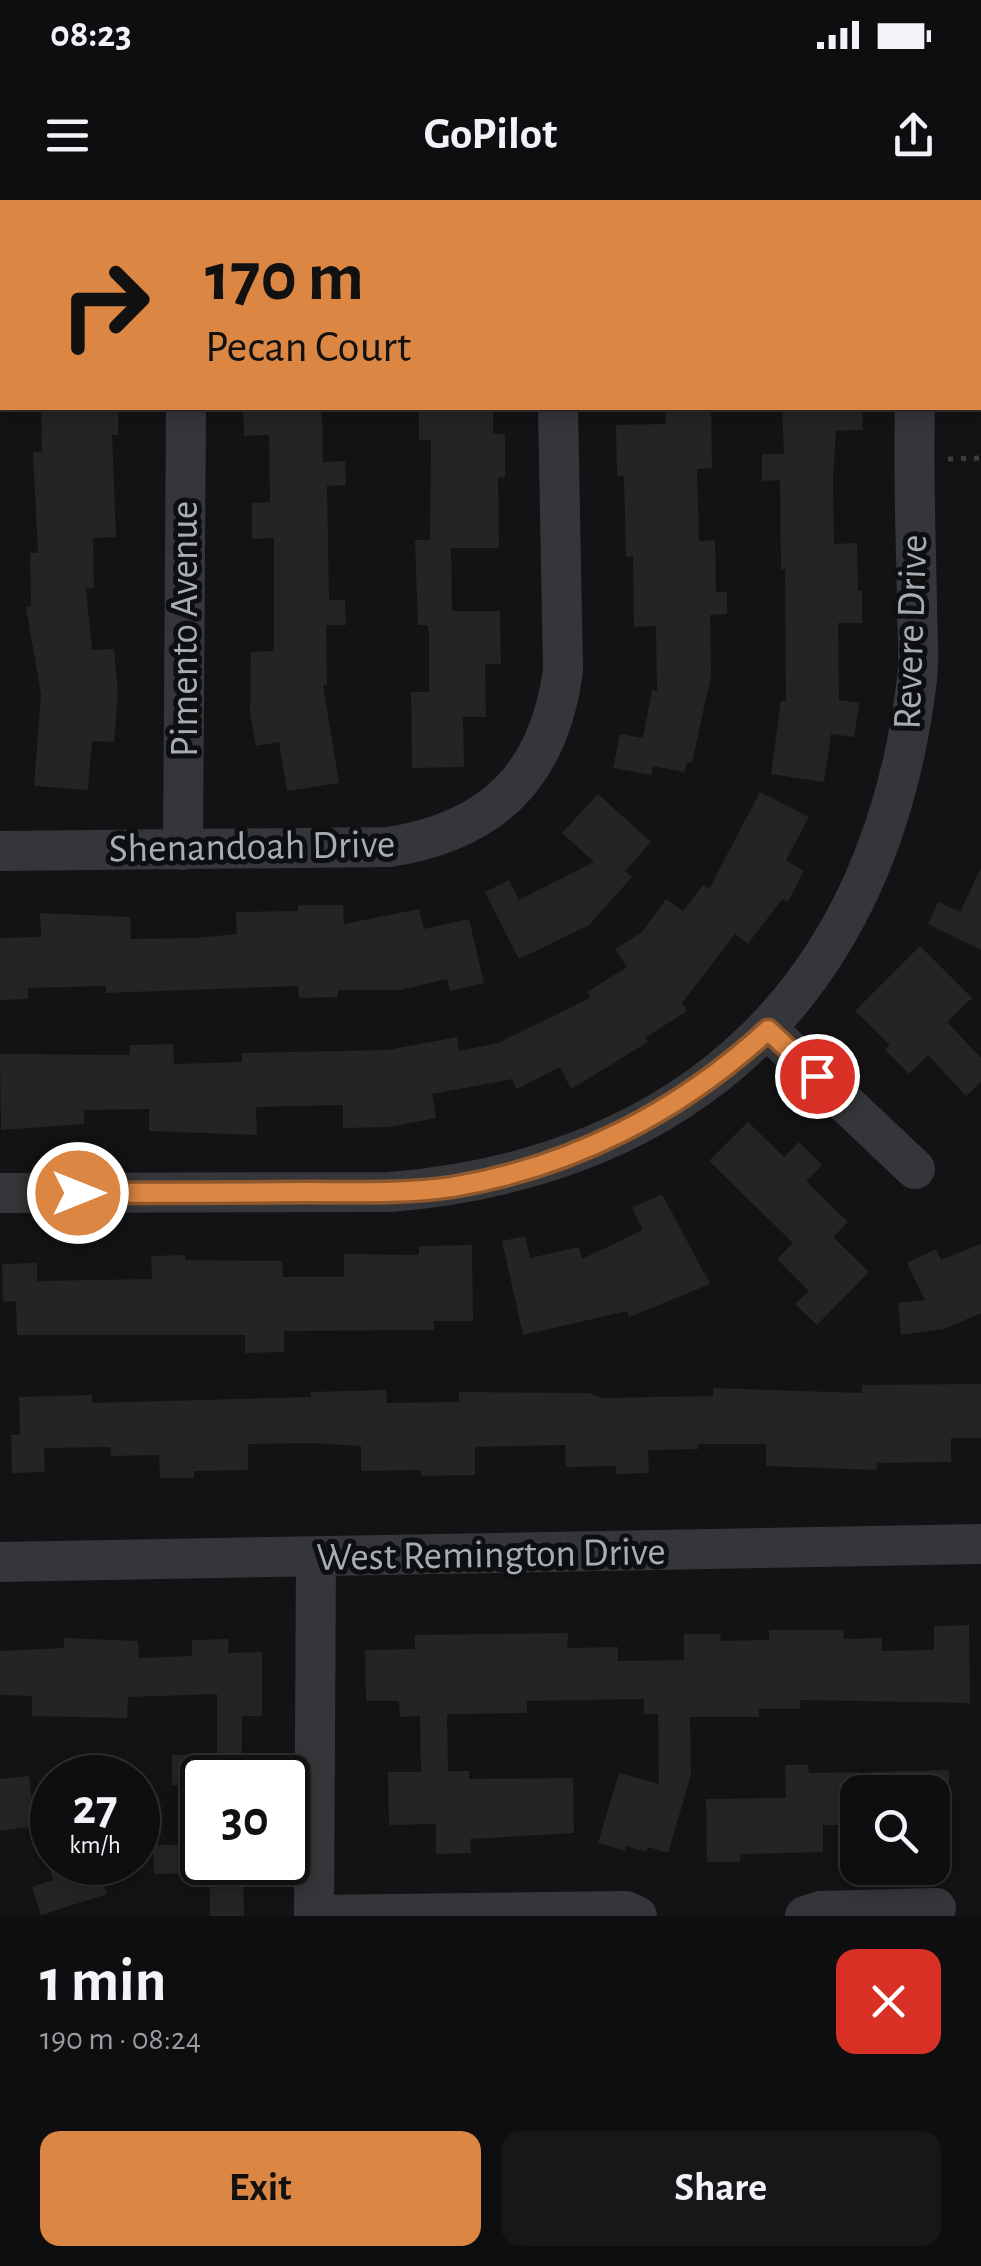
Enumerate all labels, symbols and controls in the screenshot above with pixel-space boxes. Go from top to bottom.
text: 08:23 [50,16,132,54]
icon: menu [40,108,95,163]
icon: share [886,108,941,163]
text: GoPilot [424,112,557,157]
icon: right [40,240,170,370]
text: 170 m [205,243,364,313]
text: Pecan Court [205,325,411,370]
street label: Pimento Avenue [165,501,205,757]
street label: Revere Drive [888,534,934,730]
street label: Shenandoah Drive [108,825,396,869]
pin [775,1034,860,1119]
icon: arrive [790,1049,845,1104]
position arrow [26,1141,130,1245]
street label: West Remington Drive [316,1532,666,1578]
speed limit sign: 30 [180,1755,310,1885]
map controls [840,1775,950,1885]
button: search [840,1775,950,1885]
text: 27 [72,1783,118,1833]
text: km/h [69,1833,121,1858]
button: close [836,1949,941,2054]
text: 1 min [40,1952,166,2012]
text: 190 m · 08:24 [40,2023,201,2055]
button: Exit [40,2131,481,2246]
button: Share [501,2131,941,2246]

